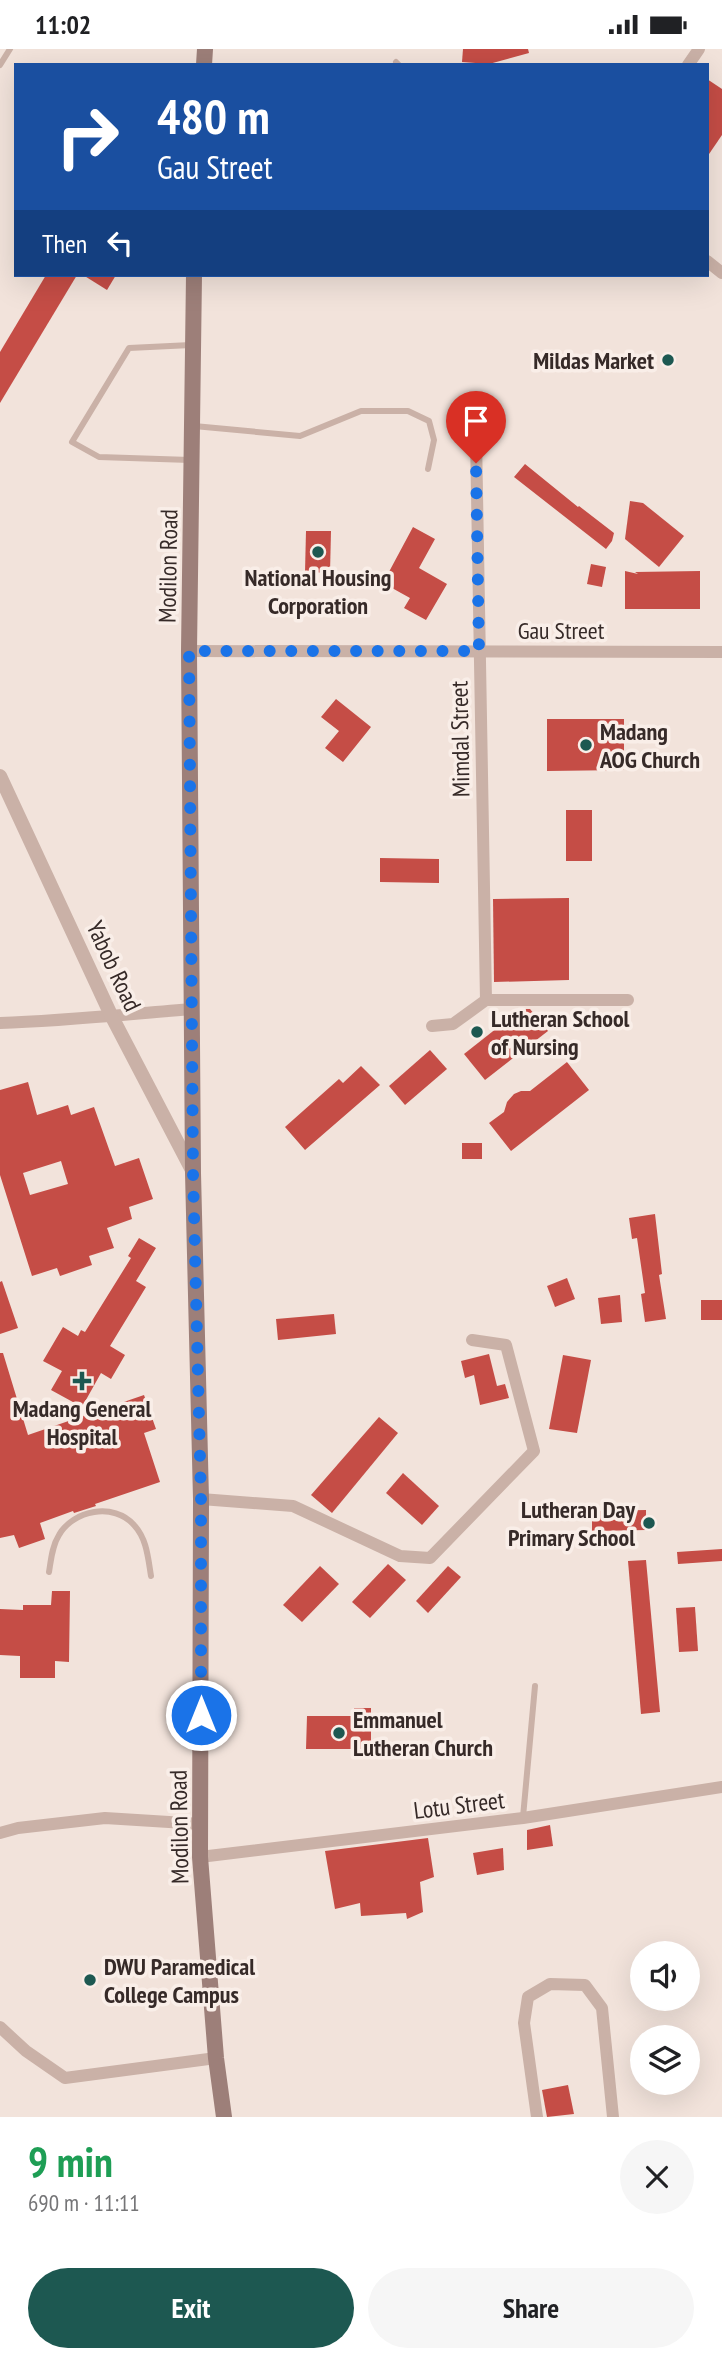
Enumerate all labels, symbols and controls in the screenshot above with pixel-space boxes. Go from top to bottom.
text: 11:02 [35,8,91,41]
text: 480 m [157,84,270,148]
icon: right [42,91,133,182]
text: Gau Street [157,146,272,188]
icon: left [101,224,139,262]
text: Then [42,227,87,260]
place label: Mildas Market [533,345,654,376]
marker: Mildas Market [660,352,676,368]
pin [446,391,506,463]
icon: arrive [457,402,495,440]
street label: Modilon Road [152,509,184,623]
marker: National Housing Corporation [310,544,326,560]
place label: National Housing Corporation [245,562,391,621]
street label: Gau Street [518,615,605,646]
street label: Mimdal Street [443,680,477,798]
place label: Madang AOG Church [599,716,700,775]
marker: Madang AOG Church [578,737,594,753]
street label: Yabob Road [80,916,148,1016]
place label: Lutheran School of Nursing [491,1003,630,1062]
marker: Lutheran School of Nursing [469,1024,485,1040]
marker: Madang General Hospital [72,1371,92,1391]
place label: Madang General Hospital [13,1393,151,1452]
place label: Lutheran Day Primary School [508,1494,635,1553]
marker: Lutheran Day Primary School [641,1515,657,1531]
position arrow [164,1678,238,1752]
place label: Emmanuel Lutheran Church [353,1704,493,1763]
marker: Emmanuel Lutheran Church [331,1725,347,1741]
street label: Modilon Road [163,1770,195,1884]
street label: Lotu Street [412,1784,506,1826]
map controls [630,1941,700,2095]
button: sound [630,1941,700,2011]
place label: DWU Paramedical College Campus [104,1951,255,2010]
marker: DWU Paramedical College Campus [82,1972,98,1988]
button: layers [630,2025,700,2095]
text: 9 min [28,2134,113,2189]
button: close [620,2140,694,2214]
text: 690 m · 11:11 [28,2188,140,2217]
button: Exit [28,2268,354,2348]
button: Share [368,2268,694,2348]

